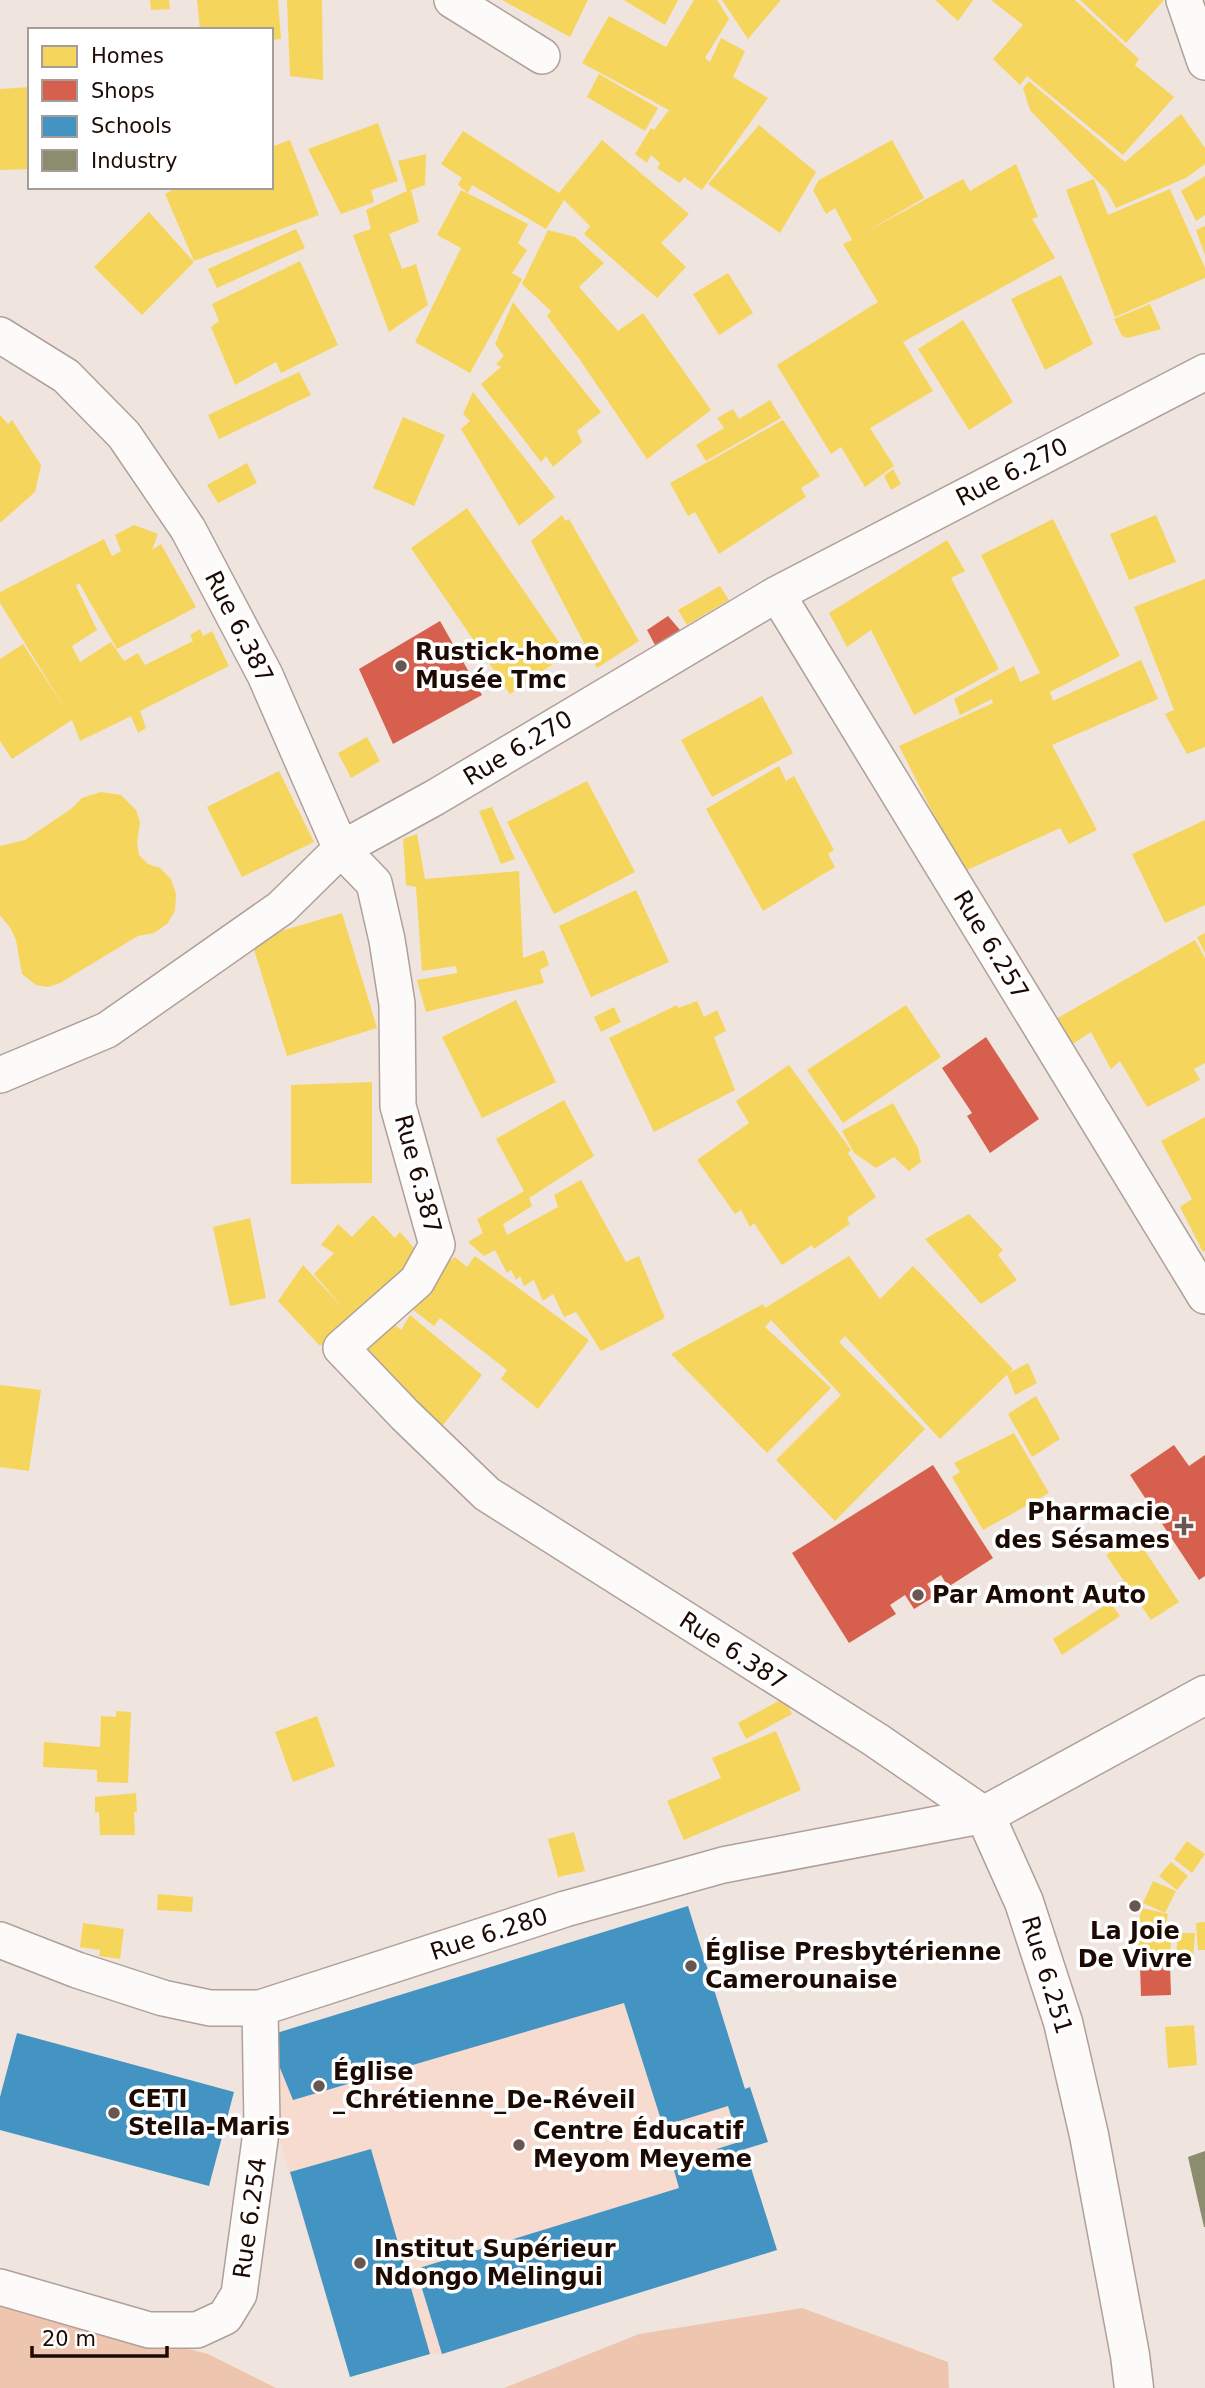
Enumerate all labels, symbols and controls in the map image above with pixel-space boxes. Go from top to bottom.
legend [28,28,273,189]
text: Homes [91,44,164,68]
text: Shops [91,79,155,103]
text: Schools [91,114,172,138]
text: Industry [91,149,177,173]
street label: Rue 6.270 [951,432,1073,512]
street label: Rue 6.387 [199,566,279,688]
place label: Rustick-home Musée Tmc [415,638,600,694]
marker: Rustick-home Musée Tmc [393,658,409,674]
street label: Rue 6.270 [459,705,577,791]
street label: Rue 6.257 [948,886,1034,1004]
street label: Rue 6.387 [389,1111,447,1237]
place label: Pharmacie des Sésames [994,1498,1170,1554]
marker: Pharmacie des Sésames [1176,1518,1192,1534]
place label: Par Amont Auto [932,1581,1146,1609]
marker: Par Amont Auto [910,1587,926,1603]
street label: Rue 6.387 [674,1606,792,1696]
marker: La Joie De Vivre [1127,1898,1143,1914]
street label: Rue 6.280 [427,1902,551,1966]
street label: Rue 6.251 [1016,1913,1078,2037]
place label: La Joie De Vivre [1078,1917,1192,1973]
place label: Église Presbytérienne Camerounaise [705,1937,1001,1994]
marker: Église Presbytérienne Camerounaise [683,1958,699,1974]
place label: Église _Chrétienne_De-Réveil [333,2057,636,2114]
marker: Église _Chrétienne_De-Réveil [311,2078,327,2094]
place label: CETI Stella-Maris [128,2085,290,2141]
marker: CETI Stella-Maris [106,2105,122,2121]
place label: Centre Éducatif Meyom Meyeme [533,2116,752,2173]
marker: Centre Éducatif Meyom Meyeme [511,2137,527,2153]
street label: Rue 6.254 [228,2156,272,2280]
place label: Institut Supérieur Ndongo Melingui [374,2235,616,2291]
marker: Institut Supérieur Ndongo Melingui [352,2255,368,2271]
scale bar [32,2314,166,2358]
text: 20 m [42,2327,96,2351]

